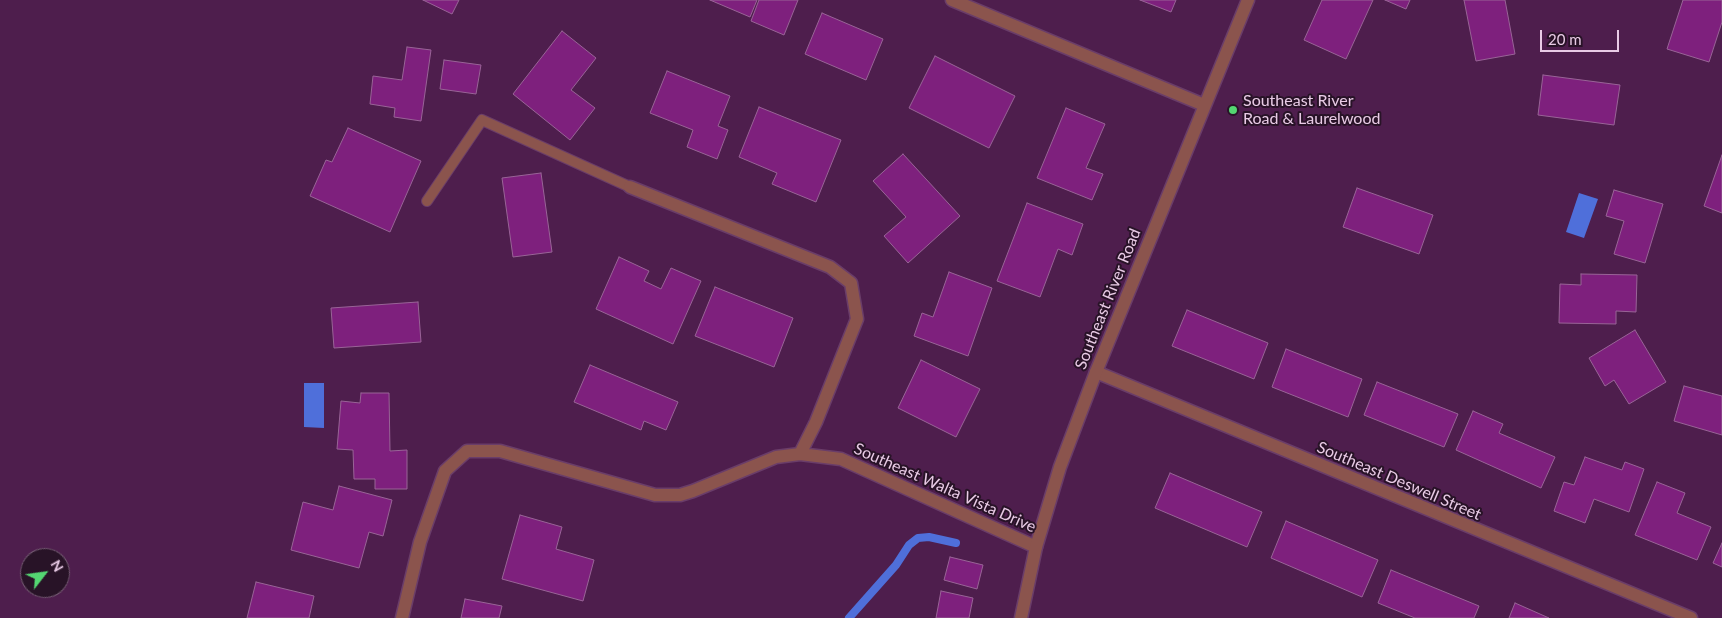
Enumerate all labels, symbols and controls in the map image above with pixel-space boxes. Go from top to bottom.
scale bar [1542,20,1621,52]
text: 20 m [1548,30,1582,48]
place label: Southeast River Road & Laurelwood [1243,91,1380,129]
marker: Southeast River Road & Laurelwood [1227,104,1239,116]
street label: Southeast River Road [1071,226,1145,372]
street label: Southeast Deswell Street [1314,438,1484,524]
street label: Southeast Walta Vista Drive [851,439,1039,537]
north arrow [20,548,70,598]
text: N [47,557,68,575]

